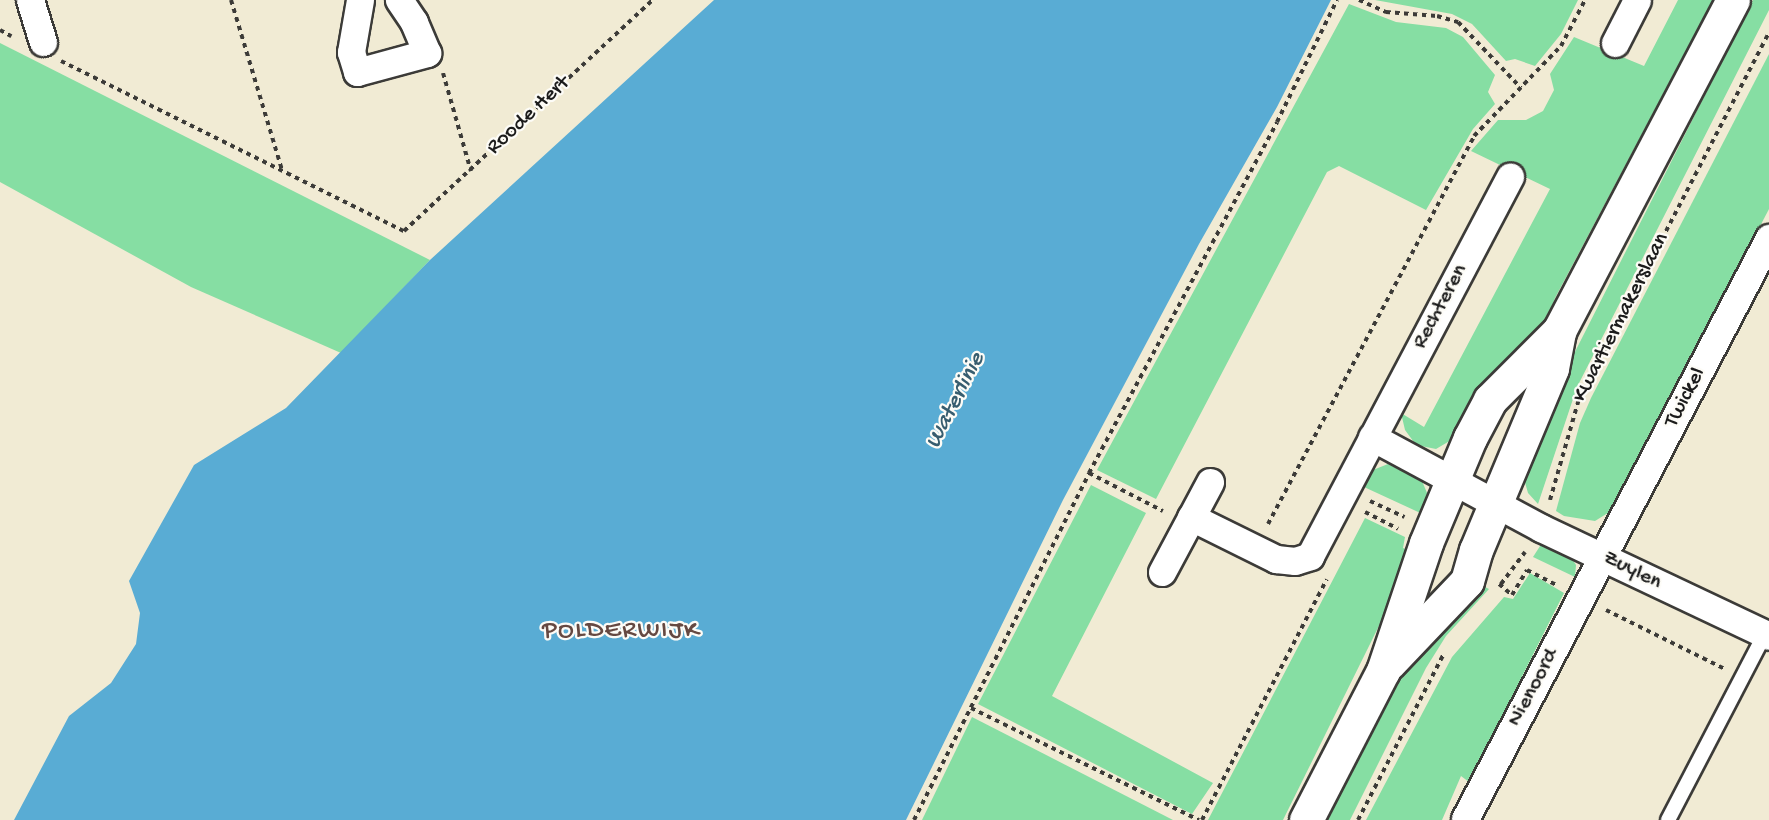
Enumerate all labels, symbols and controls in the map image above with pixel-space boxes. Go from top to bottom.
street label: Roode Hert [482,71,576,161]
street label: Kwartiermakerslaan [1568,229,1676,407]
street label: Rechteren [1408,260,1474,354]
water label: Waterlinie [920,348,992,454]
street label: Twickel [1659,364,1713,432]
street label: Zuylen [1598,546,1666,596]
district label: POLDERWIJK [542,616,700,648]
street label: Nienoord [1503,645,1565,731]

